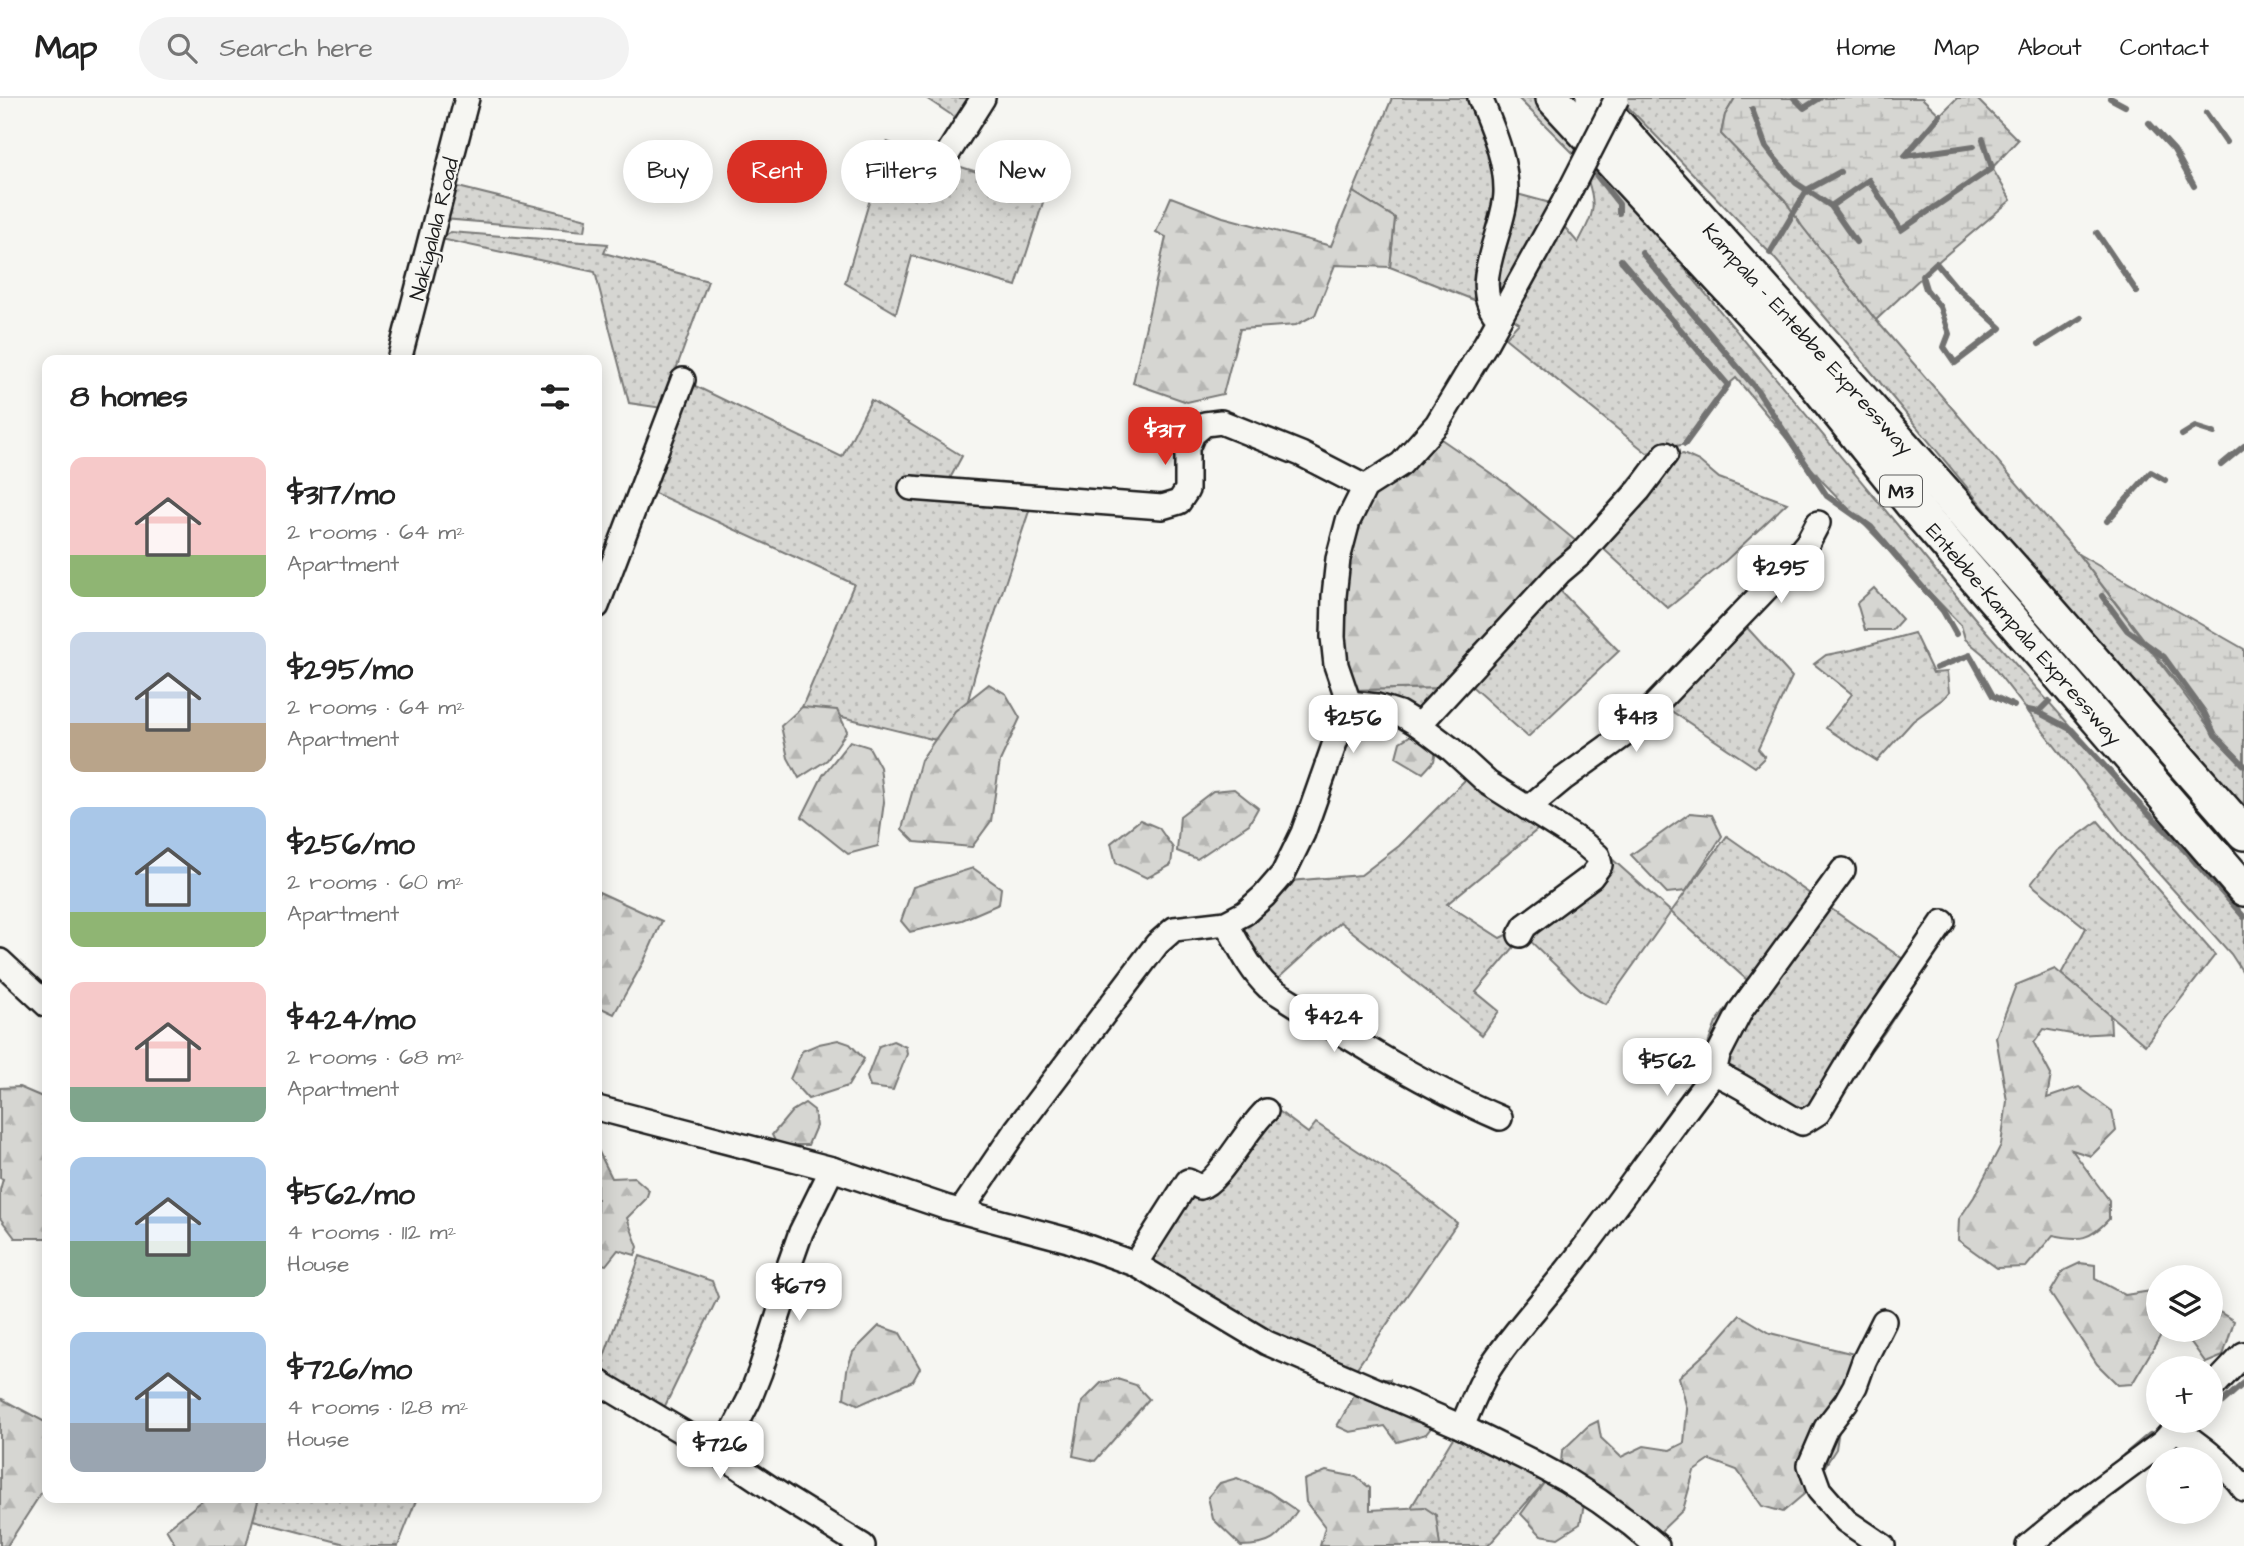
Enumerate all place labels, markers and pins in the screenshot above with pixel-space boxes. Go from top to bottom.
pin: $317 [1124,408,1206,467]
pin: $295 [1740,546,1822,605]
pin: $413 [1595,694,1677,754]
pin: $256 [1312,696,1394,755]
pin: $424 [1293,995,1375,1054]
pin: $562 [1626,1038,1708,1098]
pin: $679 [758,1264,840,1323]
pin: $726 [679,1422,761,1481]

